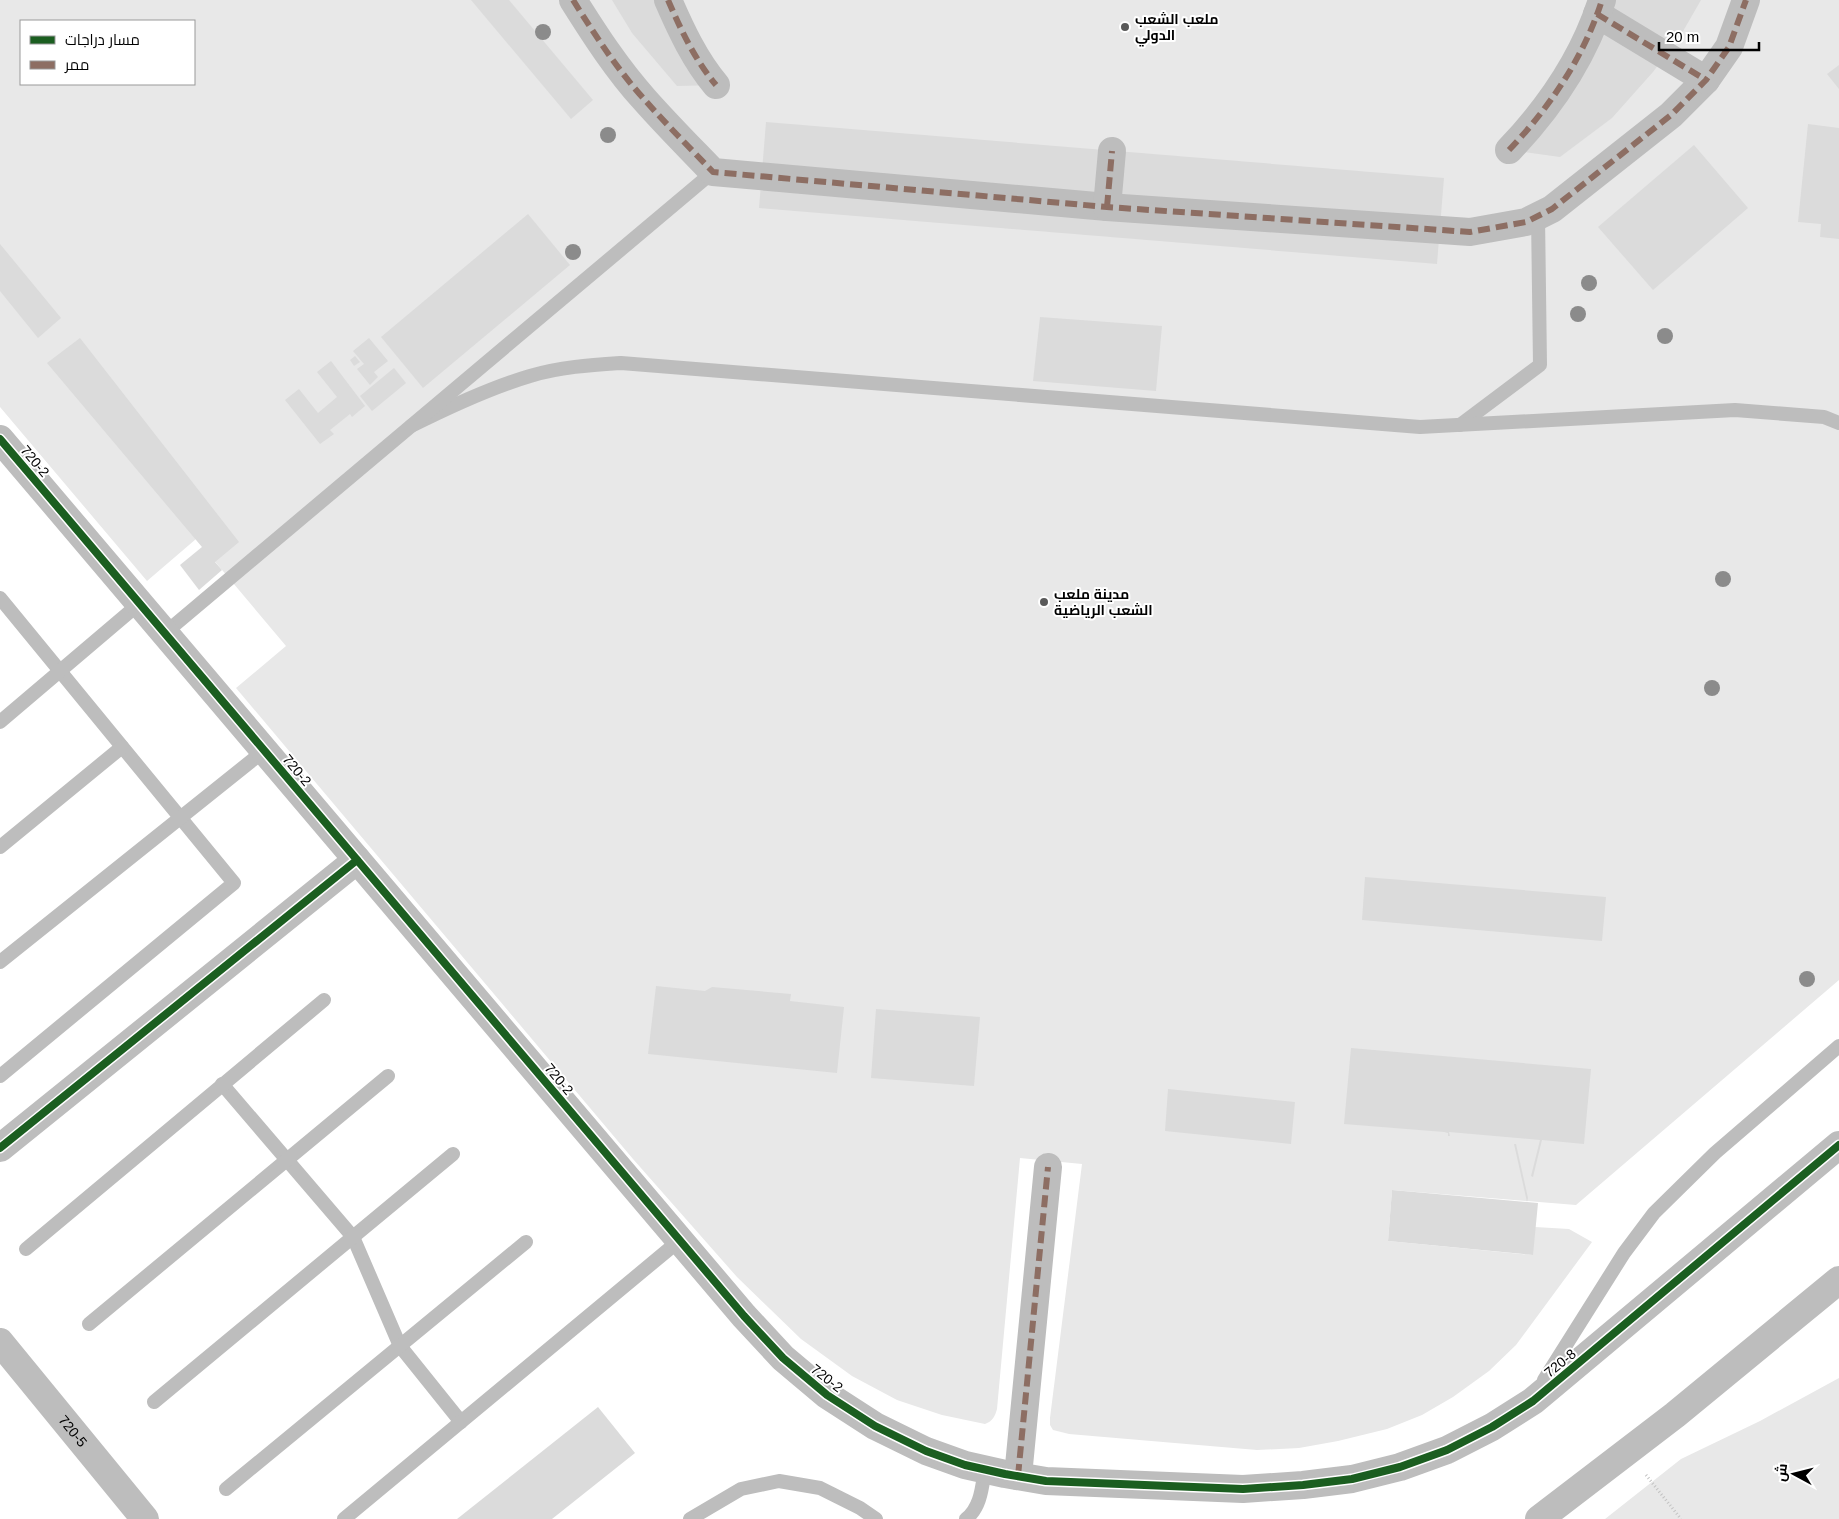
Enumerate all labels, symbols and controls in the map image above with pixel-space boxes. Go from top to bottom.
place label: ملعب الشعب الدولي [1135,11,1219,47]
legend [20,20,195,85]
scale bar [1659,20,1759,52]
marker: ملعب الشعب الدولي [1119,21,1131,33]
text: 20 m [1666,28,1699,45]
text: مسار دراجات [65,31,140,49]
text: ممر [64,56,89,74]
street label: 720-2 [17,442,53,480]
place label: مدينة ملعب الشعب الرياضية [1054,586,1153,619]
marker: مدينة ملعب الشعب الرياضية [1038,596,1050,608]
street label: 720-2 [279,751,315,789]
street label: 720-2 [541,1060,577,1098]
street label: 720-8 [1541,1345,1579,1380]
street label: 720-2 [808,1361,846,1395]
street label: 720-5 [55,1412,91,1450]
north arrow [1769,1449,1819,1499]
text: ش [1772,1462,1791,1482]

